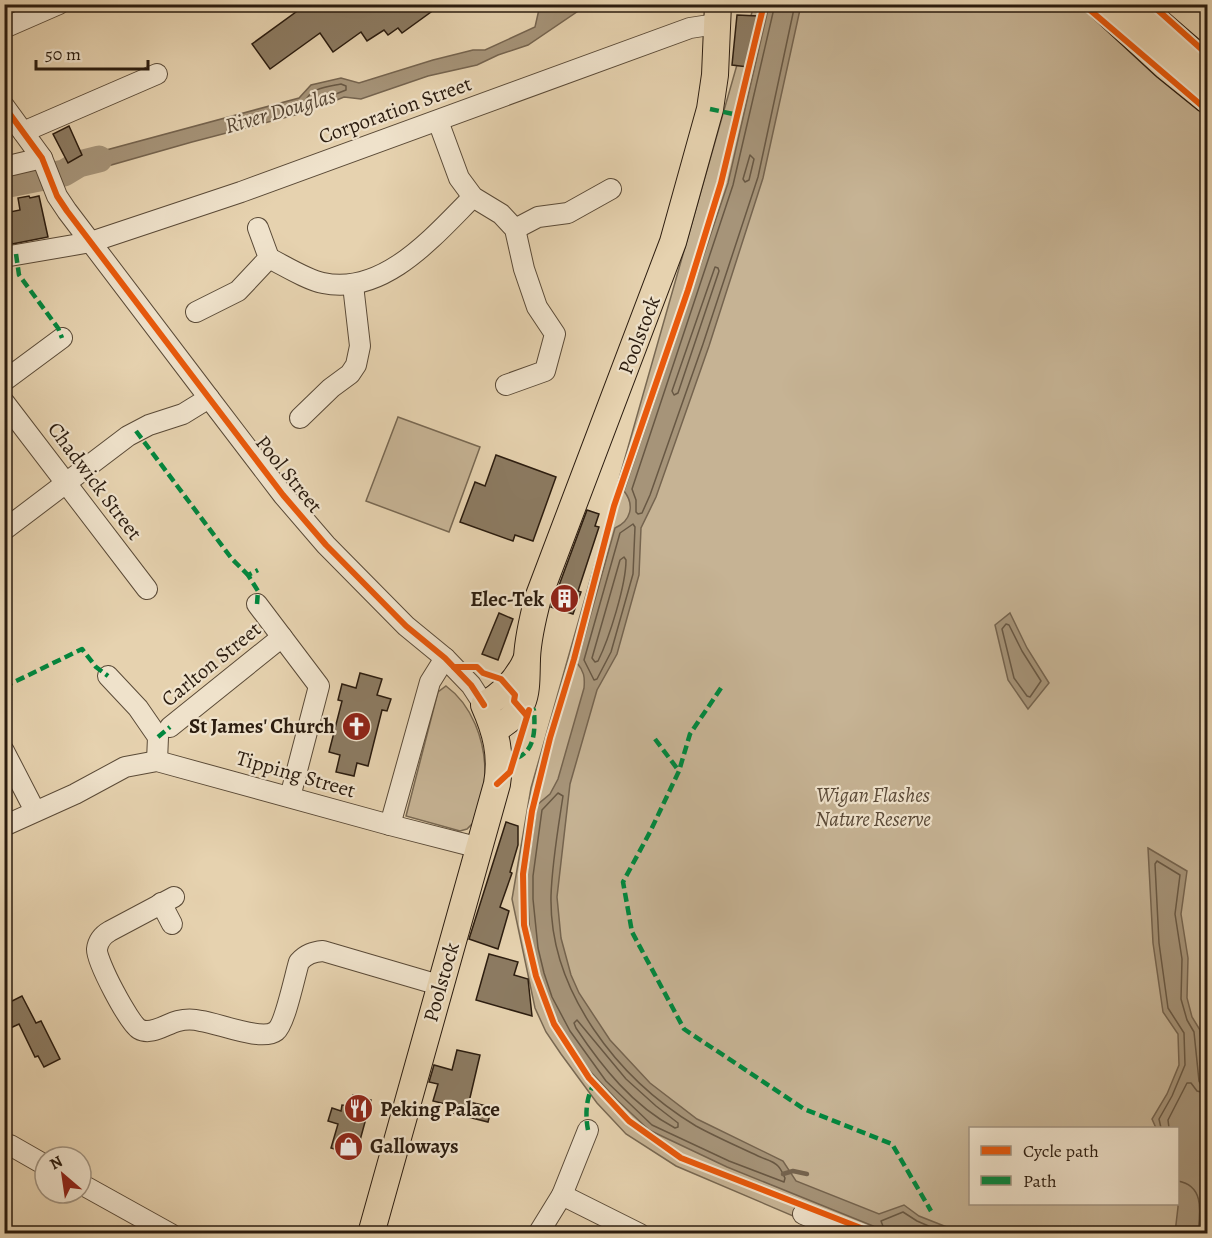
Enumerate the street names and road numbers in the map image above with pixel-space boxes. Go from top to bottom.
street label: Corporation Street [315,69,475,151]
street label: Poolstock [611,291,667,378]
street label: Chadwick Street [41,416,149,546]
street label: Pool Street [249,429,329,519]
street label: Carlton Street [155,615,267,713]
street label: Tipping Street [233,744,359,804]
street label: Poolstock [416,938,466,1025]

